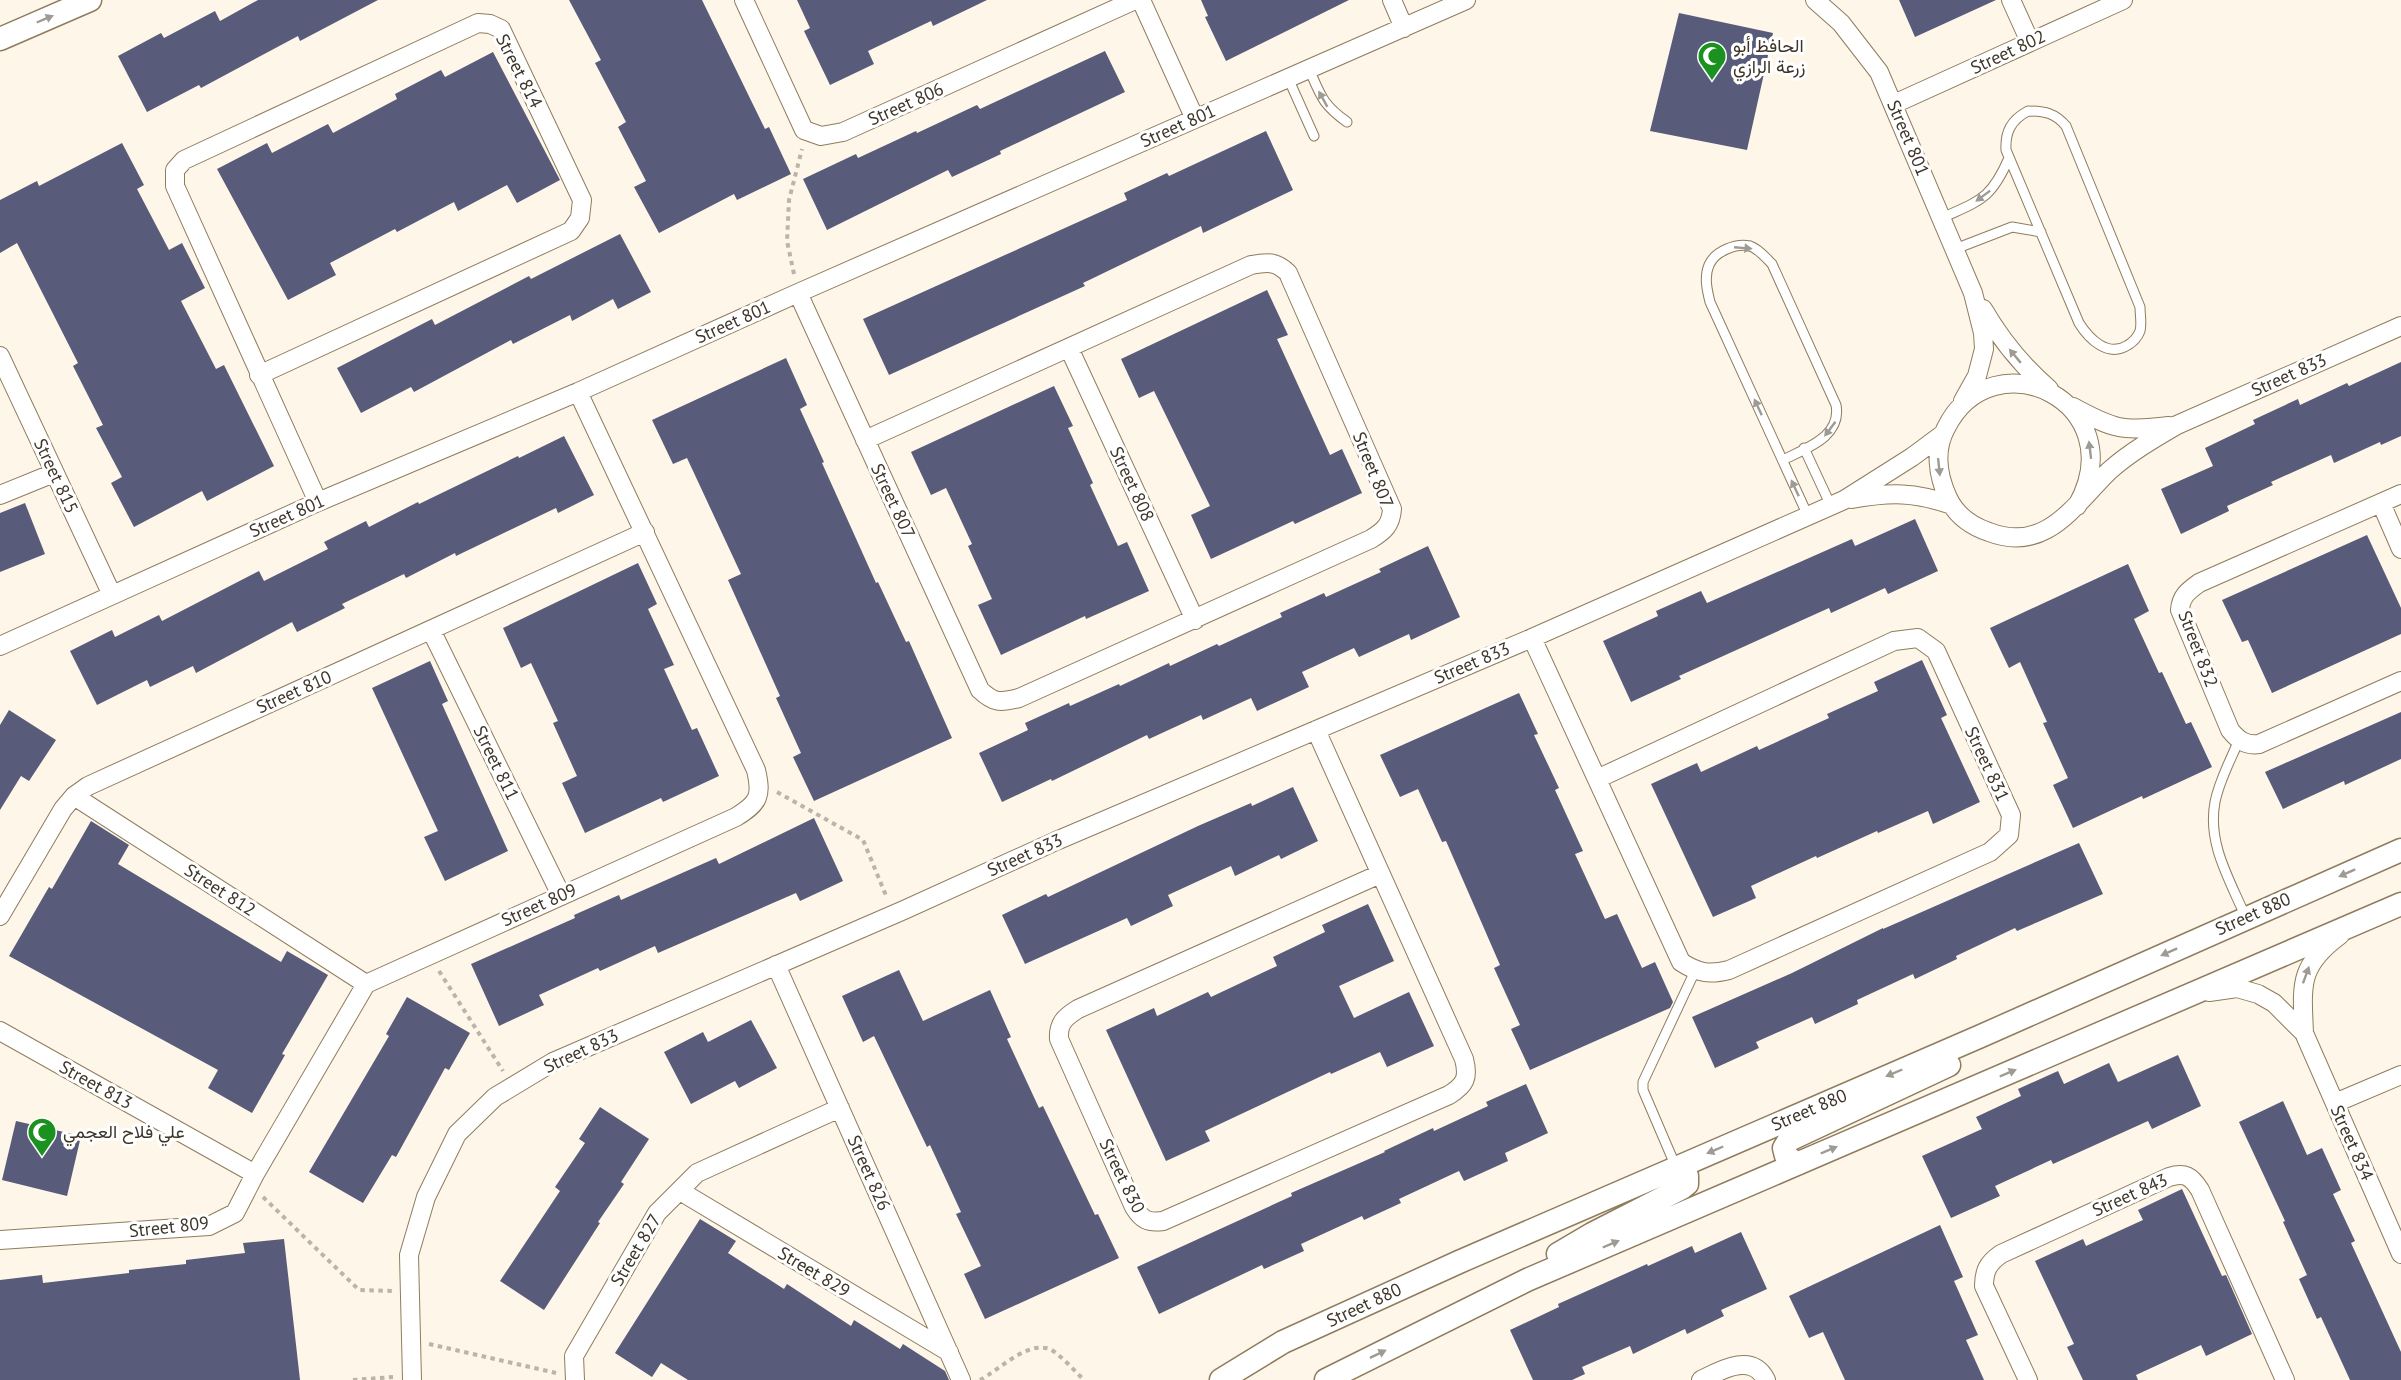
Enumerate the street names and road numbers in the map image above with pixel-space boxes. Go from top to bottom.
street label: Street 802 [1967,24,2049,79]
street label: Street 814 [491,30,548,112]
street label: Street 806 [864,77,947,130]
street label: Street 801 [1882,96,1935,179]
street label: Street 801 [1136,99,1219,152]
street label: Street 801 [691,295,774,348]
street label: Street 833 [2247,348,2330,401]
street label: Street 807 [1348,428,1399,511]
street label: Street 815 [29,435,84,517]
street label: Street 808 [1105,443,1160,525]
street label: Street 807 [866,460,921,542]
street label: Street 801 [245,489,328,542]
street label: Street 832 [2173,607,2224,690]
street label: Street 833 [1430,636,1513,689]
street label: Street 810 [252,665,335,718]
street label: Street 811 [469,722,524,804]
street label: Street 831 [1960,723,2015,805]
street label: Street 833 [983,828,1066,881]
street label: Street 812 [180,858,260,921]
street label: Street 809 [497,878,580,931]
street label: Street 880 [2211,887,2294,940]
street label: Street 833 [540,1023,622,1078]
street label: Street 813 [56,1055,137,1114]
street label: Street 880 [1767,1083,1850,1136]
street label: Street 834 [2326,1101,2379,1184]
street label: Street 826 [843,1131,896,1214]
street label: Street 830 [1095,1135,1150,1217]
street label: Street 843 [2088,1168,2171,1221]
street label: Street 827 [605,1209,666,1290]
street label: Street 809 [128,1211,210,1242]
street label: Street 829 [774,1241,855,1302]
street label: Street 880 [1323,1277,1405,1332]

